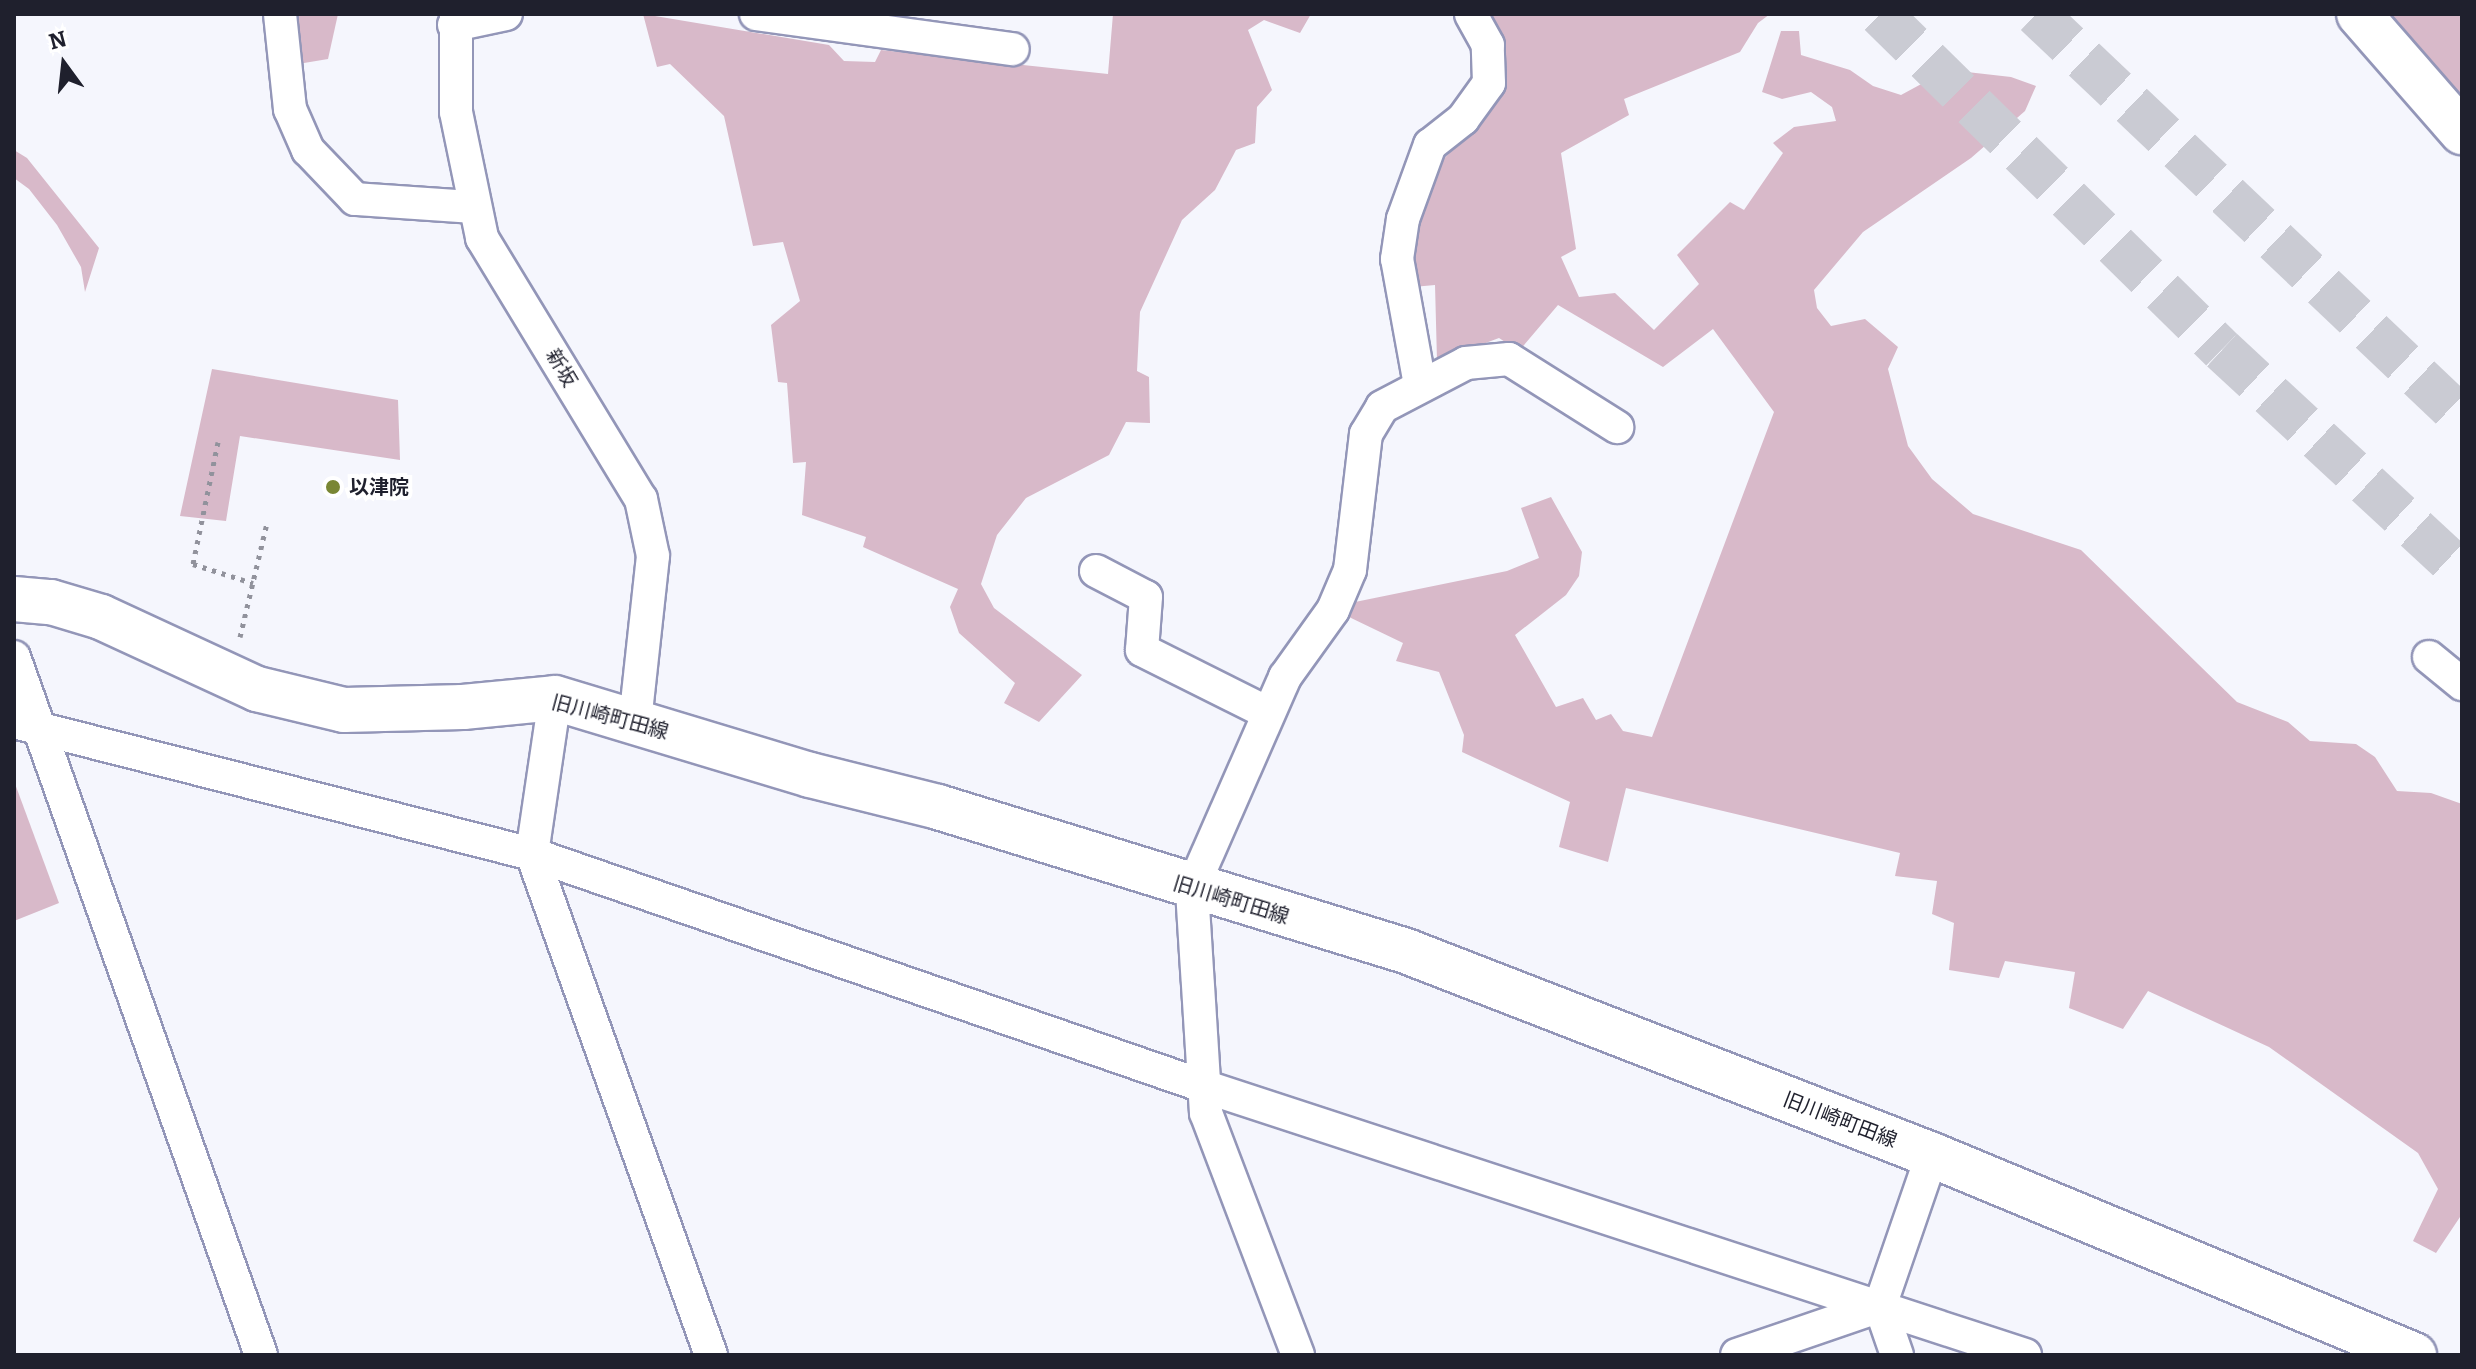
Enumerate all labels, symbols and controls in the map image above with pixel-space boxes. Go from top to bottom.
north arrow [24,24,104,104]
text: N [46,25,69,56]
street label: 新坂 [540,345,582,391]
place label: 以津院 [349,475,409,499]
marker: 以津院 [324,478,342,496]
street label: 旧川崎町田線 [549,690,671,744]
street label: 旧川崎町田線 [1170,871,1292,929]
street label: 旧川崎町田線 [1780,1087,1900,1153]

